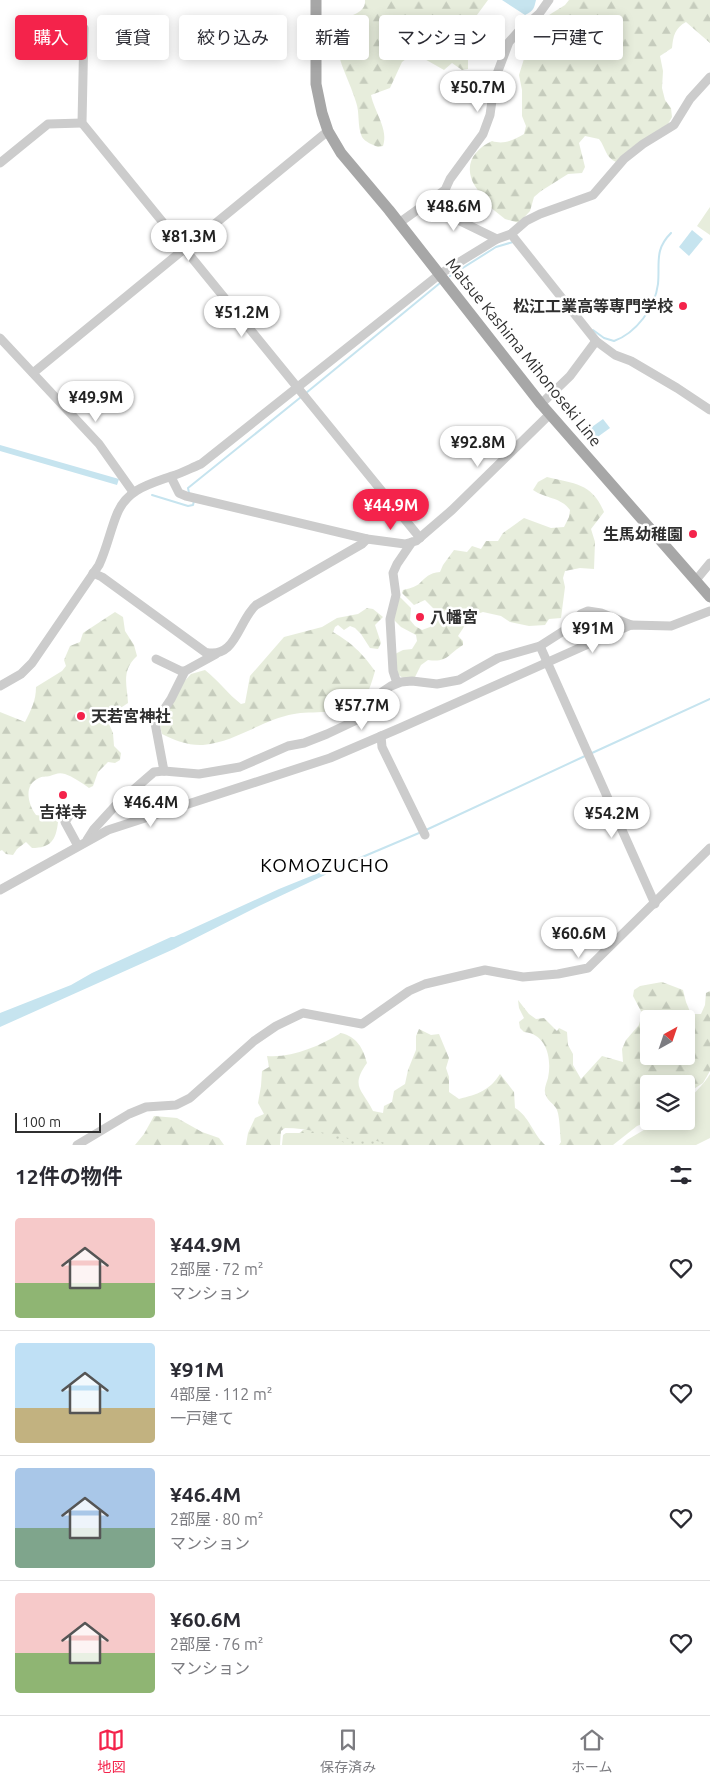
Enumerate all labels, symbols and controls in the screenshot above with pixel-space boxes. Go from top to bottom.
chip: 購入 [15,15,87,60]
chip: 賃貸 [97,15,169,60]
chip: 絞り込み [179,15,287,60]
chip: 新着 [297,15,369,60]
chip: マンション [379,15,505,60]
chip: 一戸建て [515,15,623,60]
pin: ¥50.7M [437,70,519,113]
text: ¥50.7M [451,78,505,96]
pin: ¥48.6M [413,190,495,232]
text: ¥48.6M [427,197,481,215]
pin: ¥81.3M [148,220,230,262]
text: ¥81.3M [162,227,216,245]
street label: Matsue Kashima Mihonoseki Line [442,254,606,450]
pin: ¥51.2M [201,296,283,338]
place label: 松江工業高等専門学校 [513,297,673,315]
marker: 松江工業高等専門学校 [677,300,689,312]
text: ¥51.2M [215,303,269,321]
pin: ¥49.9M [55,380,137,423]
text: ¥49.9M [69,388,123,406]
pin: ¥92.8M [437,426,519,468]
text: ¥92.8M [451,433,505,451]
pin: ¥44.9M [350,488,432,531]
text: ¥44.9M [364,496,418,514]
place label: 生馬幼稚園 [603,525,683,543]
marker: 生馬幼稚園 [687,528,699,540]
place label: 八幡宮 [430,608,478,626]
marker: 八幡宮 [414,611,426,623]
pin: ¥91M [563,612,623,654]
text: ¥91M [572,619,614,637]
pin: ¥57.7M [321,688,403,731]
text: ¥57.7M [335,696,389,714]
place label: 天若宮神社 [91,707,171,725]
marker: 天若宮神社 [75,710,87,722]
pin: ¥46.4M [110,786,192,828]
marker: 吉祥寺 [57,789,69,801]
text: ¥46.4M [124,793,178,811]
pin: ¥54.2M [571,796,653,839]
place label: 吉祥寺 [39,803,87,821]
text: ¥54.2M [585,804,639,822]
district label: KOMOZUCHO [260,854,390,876]
pin: ¥60.6M [538,916,620,959]
text: ¥60.6M [552,924,606,942]
north arrow [640,1010,695,1065]
map controls [640,1010,695,1130]
button: layers [640,1075,695,1130]
scale bar [15,1110,101,1133]
text: 100 m [22,1114,61,1130]
icon: filters [667,1161,695,1189]
text: 12件の物件 [15,1164,123,1188]
text: ¥44.9M [170,1232,241,1256]
icon: home [55,1238,115,1298]
icon: heart [667,1254,695,1282]
text: 2部屋 · 72 m² [170,1260,264,1278]
text: マンション [170,1284,250,1302]
text: ¥91M [170,1357,224,1381]
icon: home [55,1363,115,1423]
icon: heart [667,1379,695,1407]
text: 4部屋 · 112 m² [170,1385,273,1403]
text: 一戸建て [170,1409,234,1427]
text: ¥46.4M [170,1482,241,1506]
icon: home [55,1488,115,1548]
icon: heart [667,1504,695,1532]
text: 2部屋 · 80 m² [170,1510,264,1528]
text: マンション [170,1534,250,1552]
text: ¥60.6M [170,1607,241,1631]
icon: home [55,1613,115,1673]
icon: heart [667,1629,695,1657]
text: 2部屋 · 76 m² [170,1635,264,1653]
text: マンション [170,1659,250,1677]
tab: 地図 [97,1726,125,1776]
tab: 保存済み [320,1726,376,1776]
tab: ホーム [571,1726,613,1776]

